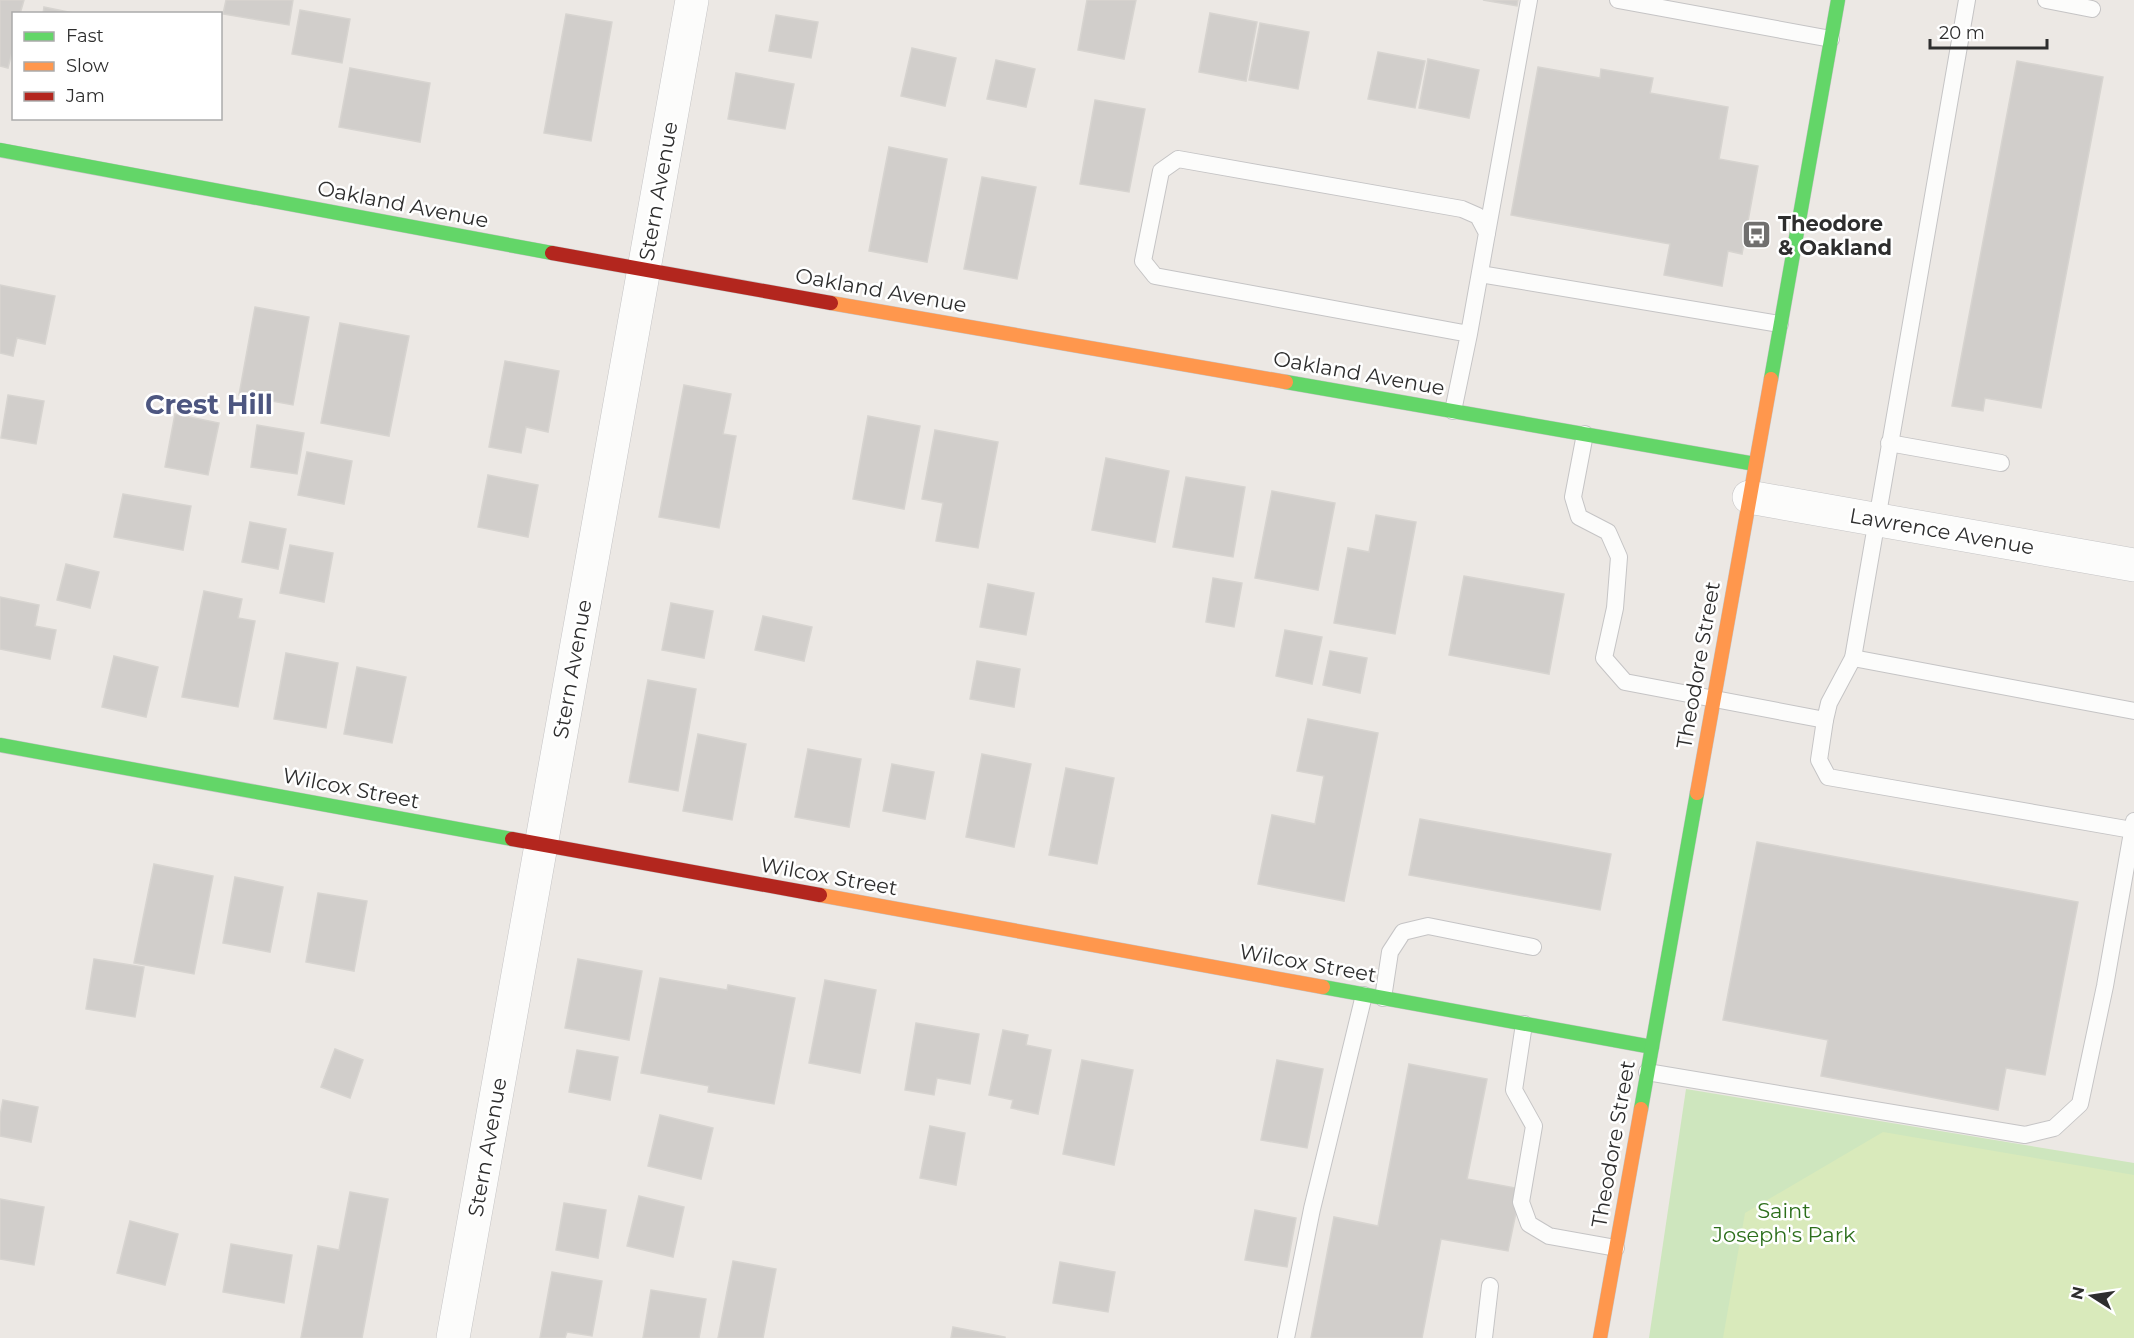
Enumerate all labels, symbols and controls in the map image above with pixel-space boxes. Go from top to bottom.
legend [12,12,222,120]
scale bar [1930,12,2047,50]
text: 20 m [1939,22,1985,44]
text: Fast [66,25,104,47]
text: Slow [66,55,109,77]
text: Jam [65,85,105,107]
street label: Stern Avenue [633,119,683,263]
street label: Oakland Avenue [315,175,491,233]
place label: Theodore & Oakland [1778,211,1892,260]
bus stop icon: Theodore & Oakland [1741,219,1773,251]
street label: Oakland Avenue [793,263,969,317]
street label: Oakland Avenue [1271,346,1447,400]
district label: Crest Hill [145,388,273,421]
street label: Lawrence Avenue [1848,502,2036,560]
street label: Theodore Street [1671,579,1725,751]
street label: Stern Avenue [547,597,597,741]
street label: Wilcox Street [280,762,422,814]
street label: Wilcox Street [758,852,900,900]
street label: Wilcox Street [1237,939,1379,987]
street label: Theodore Street [1586,1058,1640,1230]
street label: Stern Avenue [462,1075,512,1219]
park label: Saint Joseph's Park [1711,1198,1856,1247]
north arrow [2062,1266,2122,1326]
text: N [2067,1285,2088,1301]

